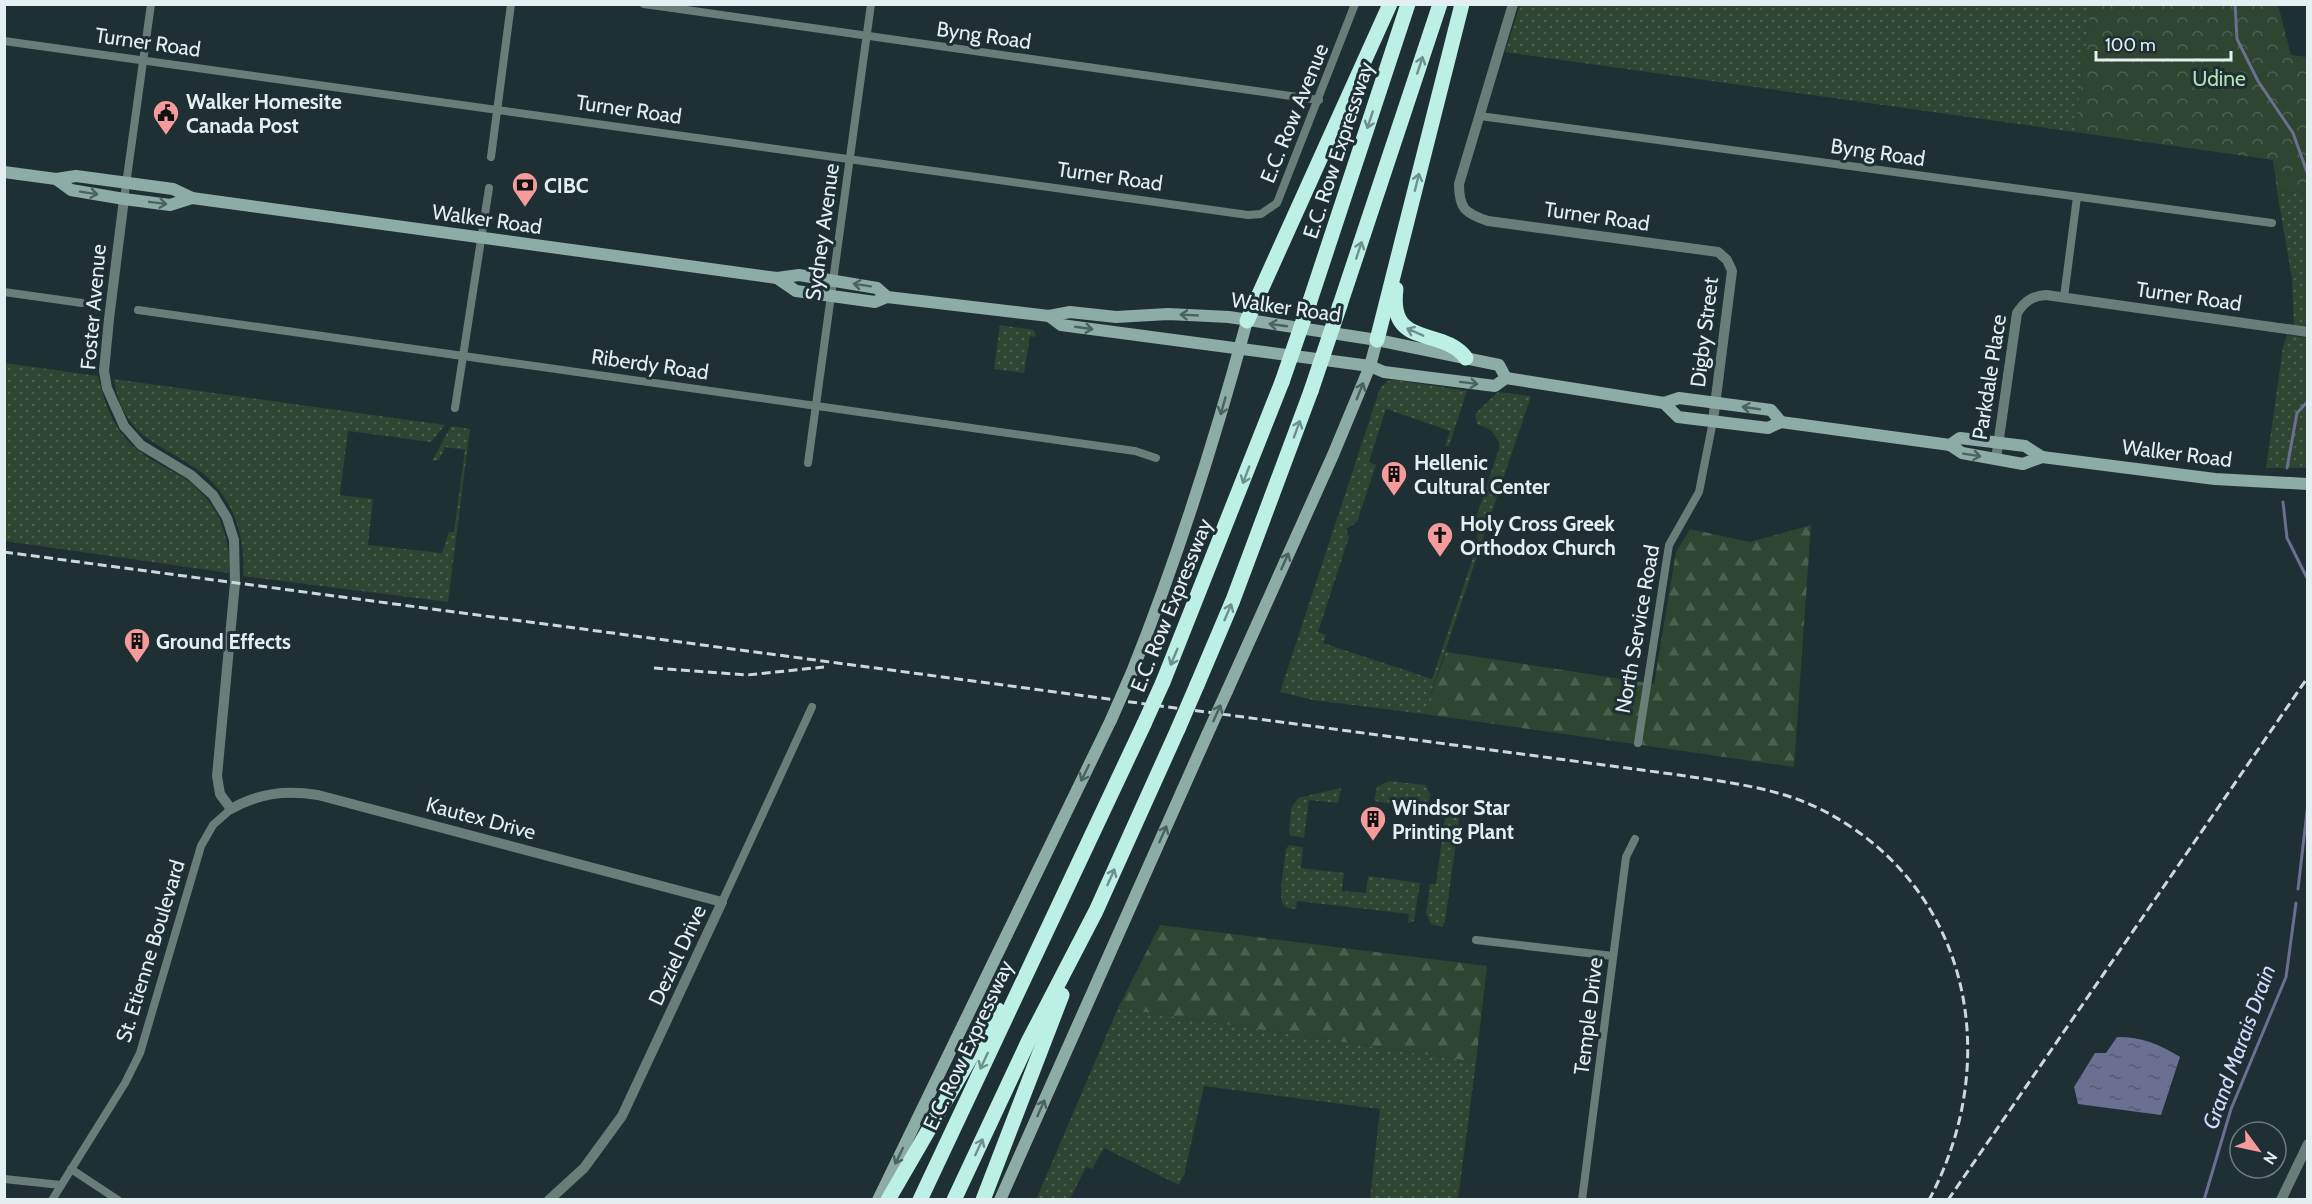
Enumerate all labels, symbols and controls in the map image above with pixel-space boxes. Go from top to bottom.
street label: Byng Road [935,16,1033,54]
street label: Turner Road [94,22,202,62]
scale bar [2096,24,2231,62]
text: 100 m [2105,34,2156,56]
street label: E.C. Row Avenue [1255,39,1333,186]
one-way arrow [1415,56,1426,75]
street label: E.C. Row Expressway [1298,58,1379,242]
park label: Udine [2192,66,2246,91]
place label: Walker Homesite Canada Post [186,89,342,138]
street label: Turner Road [575,89,683,129]
public building icon: Walker Homesite Canada Post [151,98,181,136]
one-way arrow [1363,110,1374,129]
street label: Byng Road [1829,133,1927,171]
street label: Turner Road [1056,156,1164,196]
street label: Sydney Avenue [800,162,844,302]
bank icon: CIBC [510,170,540,208]
one-way arrow [1411,172,1423,191]
place label: CIBC [544,173,589,198]
one-way arrow [78,188,98,199]
street label: Turner Road [1543,196,1651,236]
one-way arrow [148,198,168,209]
street label: Walker Road [430,199,544,239]
one-way arrow [1354,241,1365,260]
street label: Foster Avenue [75,243,111,371]
street label: Digby Street [1685,276,1723,388]
street label: Turner Road [2135,276,2243,316]
one-way arrow [852,280,872,291]
street label: Walker Road [1229,287,1343,327]
one-way arrow [1180,309,1200,320]
street label: Parkdale Place [1967,312,2011,441]
one-way arrow [1268,320,1288,331]
one-way arrow [1073,323,1093,334]
one-way arrow [1406,326,1424,338]
street label: Riberdy Road [590,343,710,385]
one-way arrow [1458,377,1478,388]
one-way arrow [1355,382,1366,401]
one-way arrow [1217,396,1229,415]
one-way arrow [1742,402,1761,413]
one-way arrow [1292,420,1303,439]
street label: Walker Road [2121,434,2233,472]
place label: Hellenic Cultural Center [1414,450,1550,499]
one-way arrow [1961,450,1981,461]
building icon: Hellenic Cultural Center [1379,459,1409,497]
one-way arrow [1240,466,1251,484]
place label: Holy Cross Greek Orthodox Church [1460,511,1616,560]
street label: E.C. Row Expressway [1125,514,1217,695]
church icon: Holy Cross Greek Orthodox Church [1425,520,1455,558]
street label: North Service Road [1610,543,1664,715]
one-way arrow [1280,553,1291,571]
one-way arrow [1223,603,1235,621]
building icon: Ground Effects [122,626,152,664]
place label: Ground Effects [156,629,291,654]
one-way arrow [1168,647,1179,665]
one-way arrow [1212,705,1223,723]
one-way arrow [1079,763,1091,781]
street label: Kautex Drive [423,791,539,845]
place label: Windsor Star Printing Plant [1392,795,1514,844]
building icon: Windsor Star Printing Plant [1358,804,1388,842]
one-way arrow [1158,825,1170,843]
street label: St. Etienne Boulevard [110,857,190,1045]
one-way arrow [1106,869,1117,887]
street label: Deziel Drive [643,901,711,1009]
street label: E.C. Row Expressway [918,956,1019,1134]
street label: Temple Drive [1568,956,1608,1076]
water label: Grand Marais Drain [2197,961,2281,1133]
one-way arrow [978,1052,989,1070]
one-way arrow [1036,1099,1048,1117]
north arrow [2228,1120,2288,1180]
one-way arrow [973,1138,985,1156]
one-way arrow [892,1146,904,1164]
text: N [2259,1148,2281,1168]

